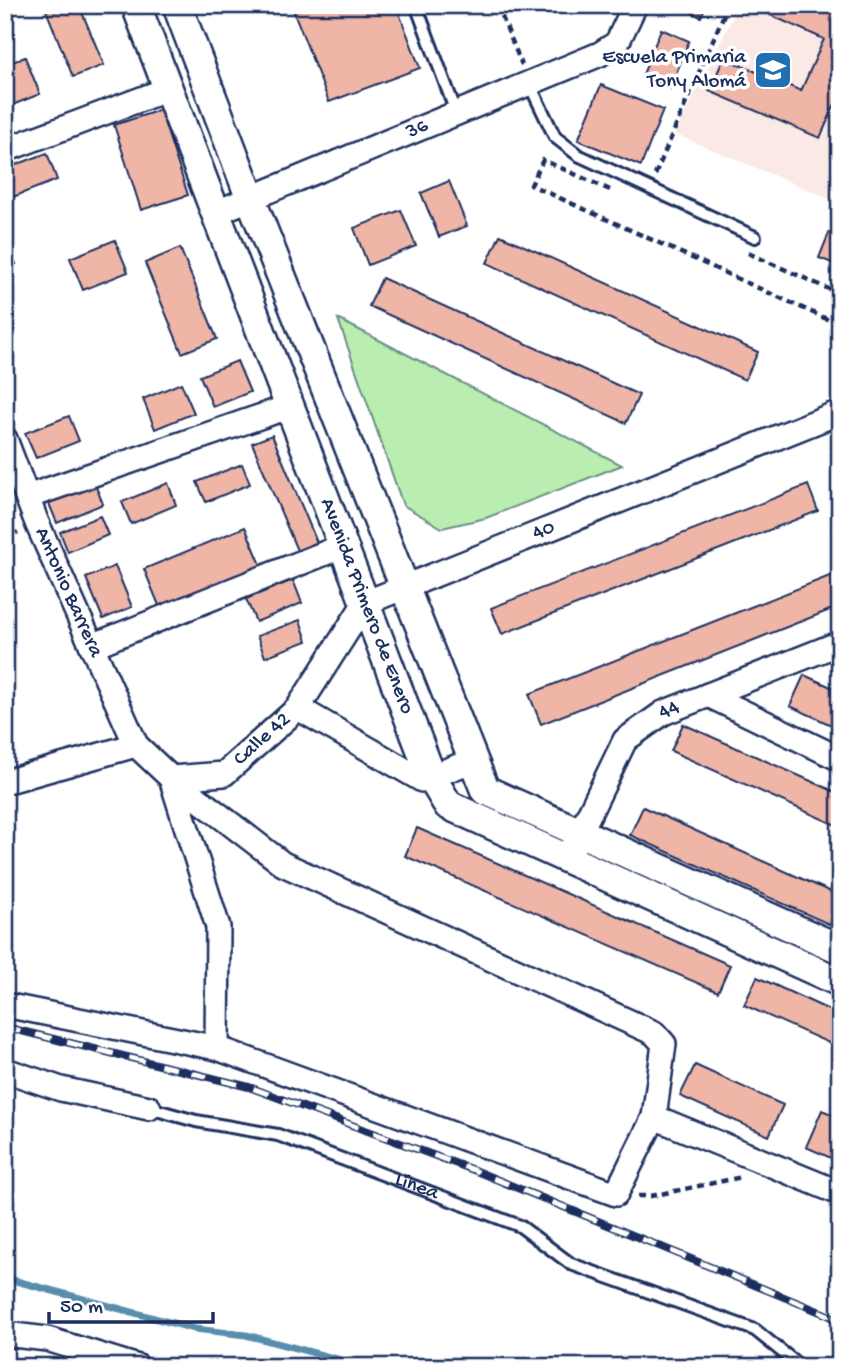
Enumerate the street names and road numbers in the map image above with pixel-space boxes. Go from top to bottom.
street label: 36 [402,114,432,145]
street label: Avenida Primero de Enero [314,495,419,718]
street label: 40 [529,515,559,547]
street label: Antonio Barrera [28,524,108,663]
street label: 44 [655,695,683,726]
street label: Calle 42 [229,708,296,772]
street label: Línea [391,1168,443,1207]

